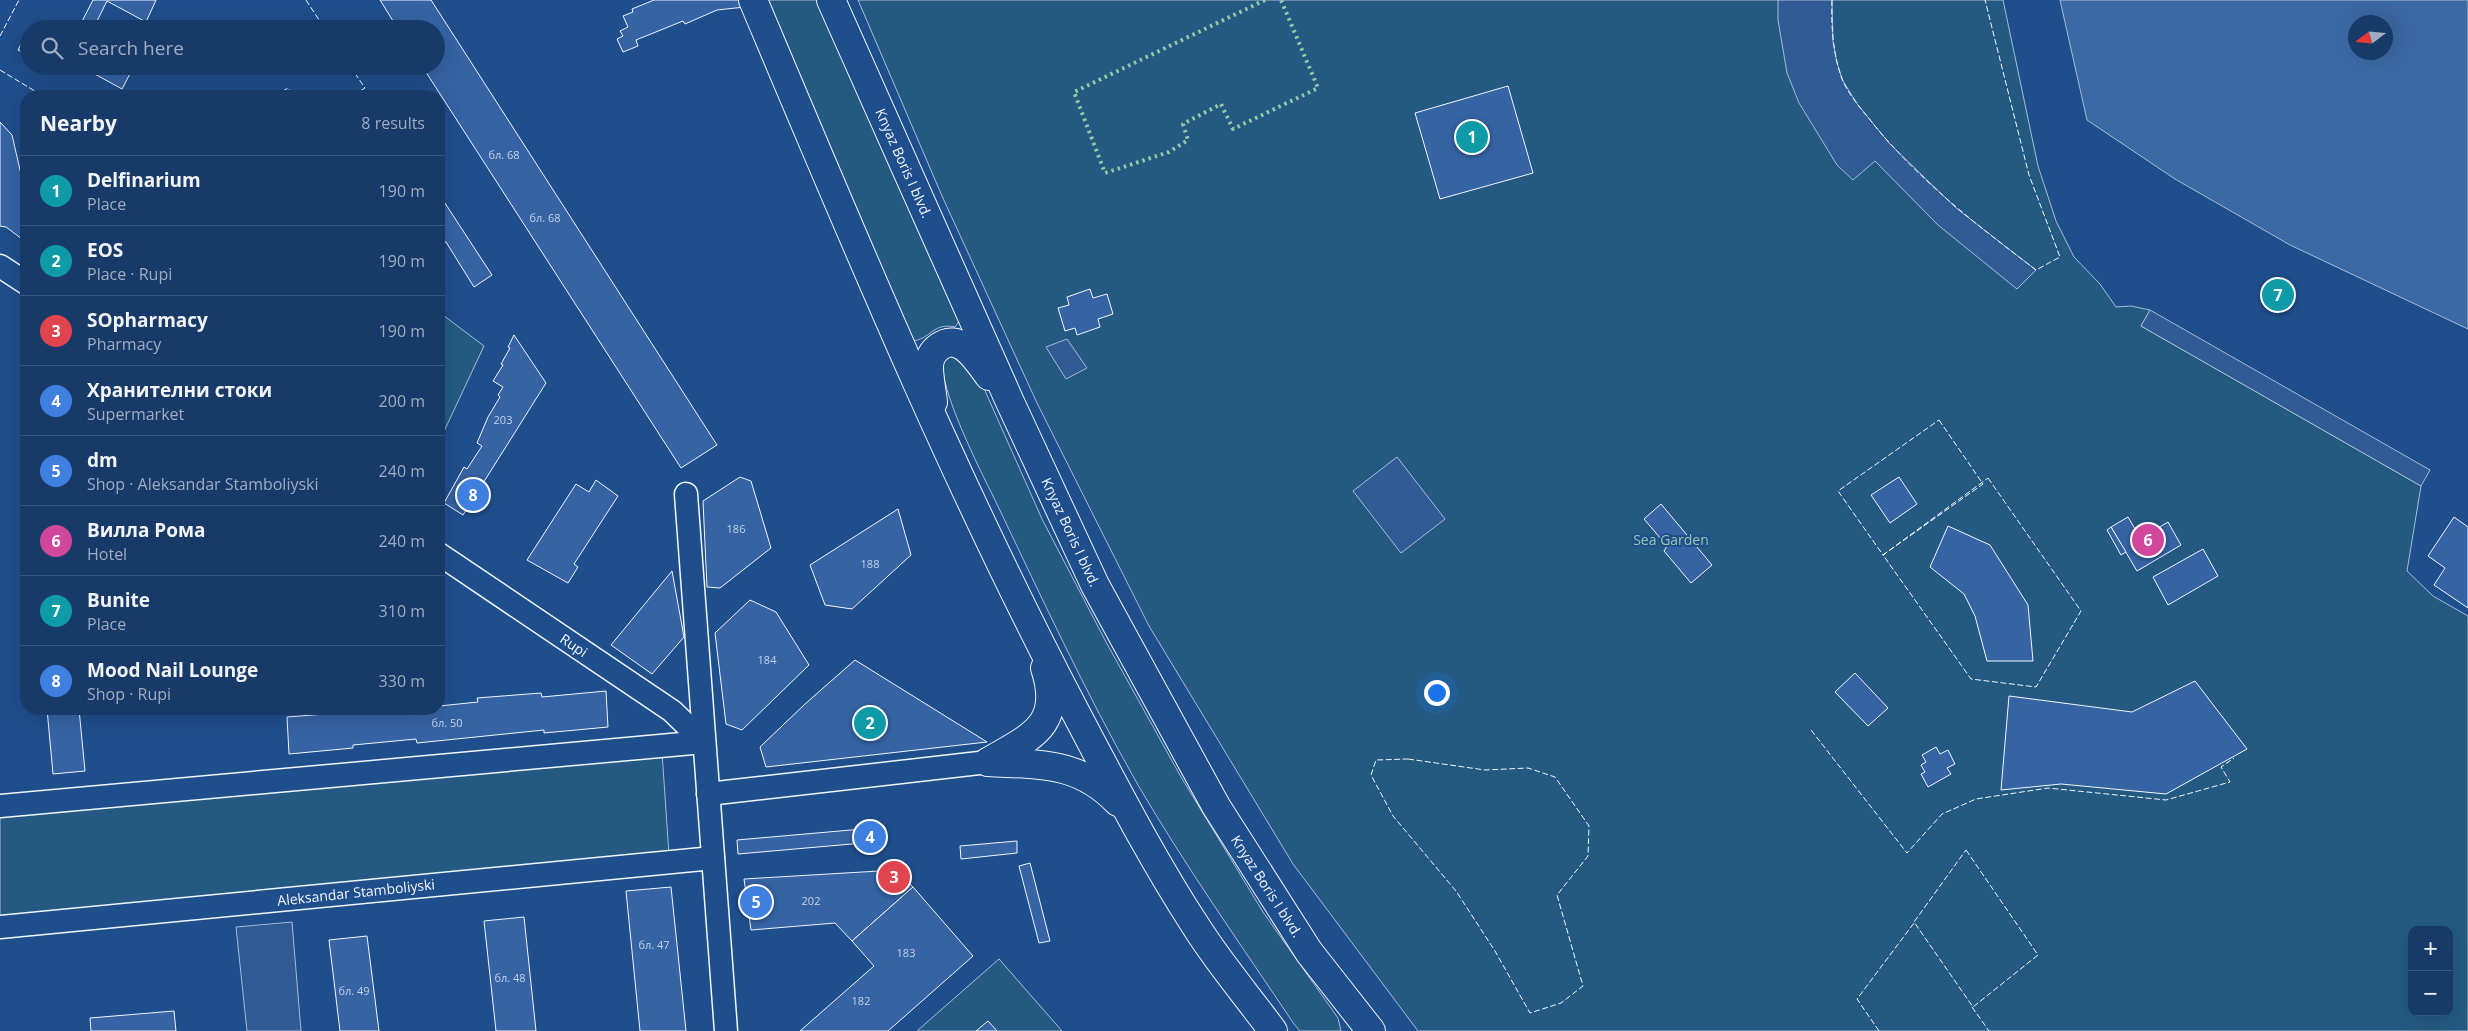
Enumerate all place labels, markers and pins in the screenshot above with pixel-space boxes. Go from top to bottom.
pin: 1 [1456,118,1488,156]
pin: 7 [2262,276,2294,314]
pin: 8 [457,476,489,514]
pin: 6 [2132,521,2164,559]
pin: 2 [854,704,886,742]
pin: 4 [854,818,886,856]
pin: 3 [878,858,910,896]
pin: 5 [740,883,772,921]

